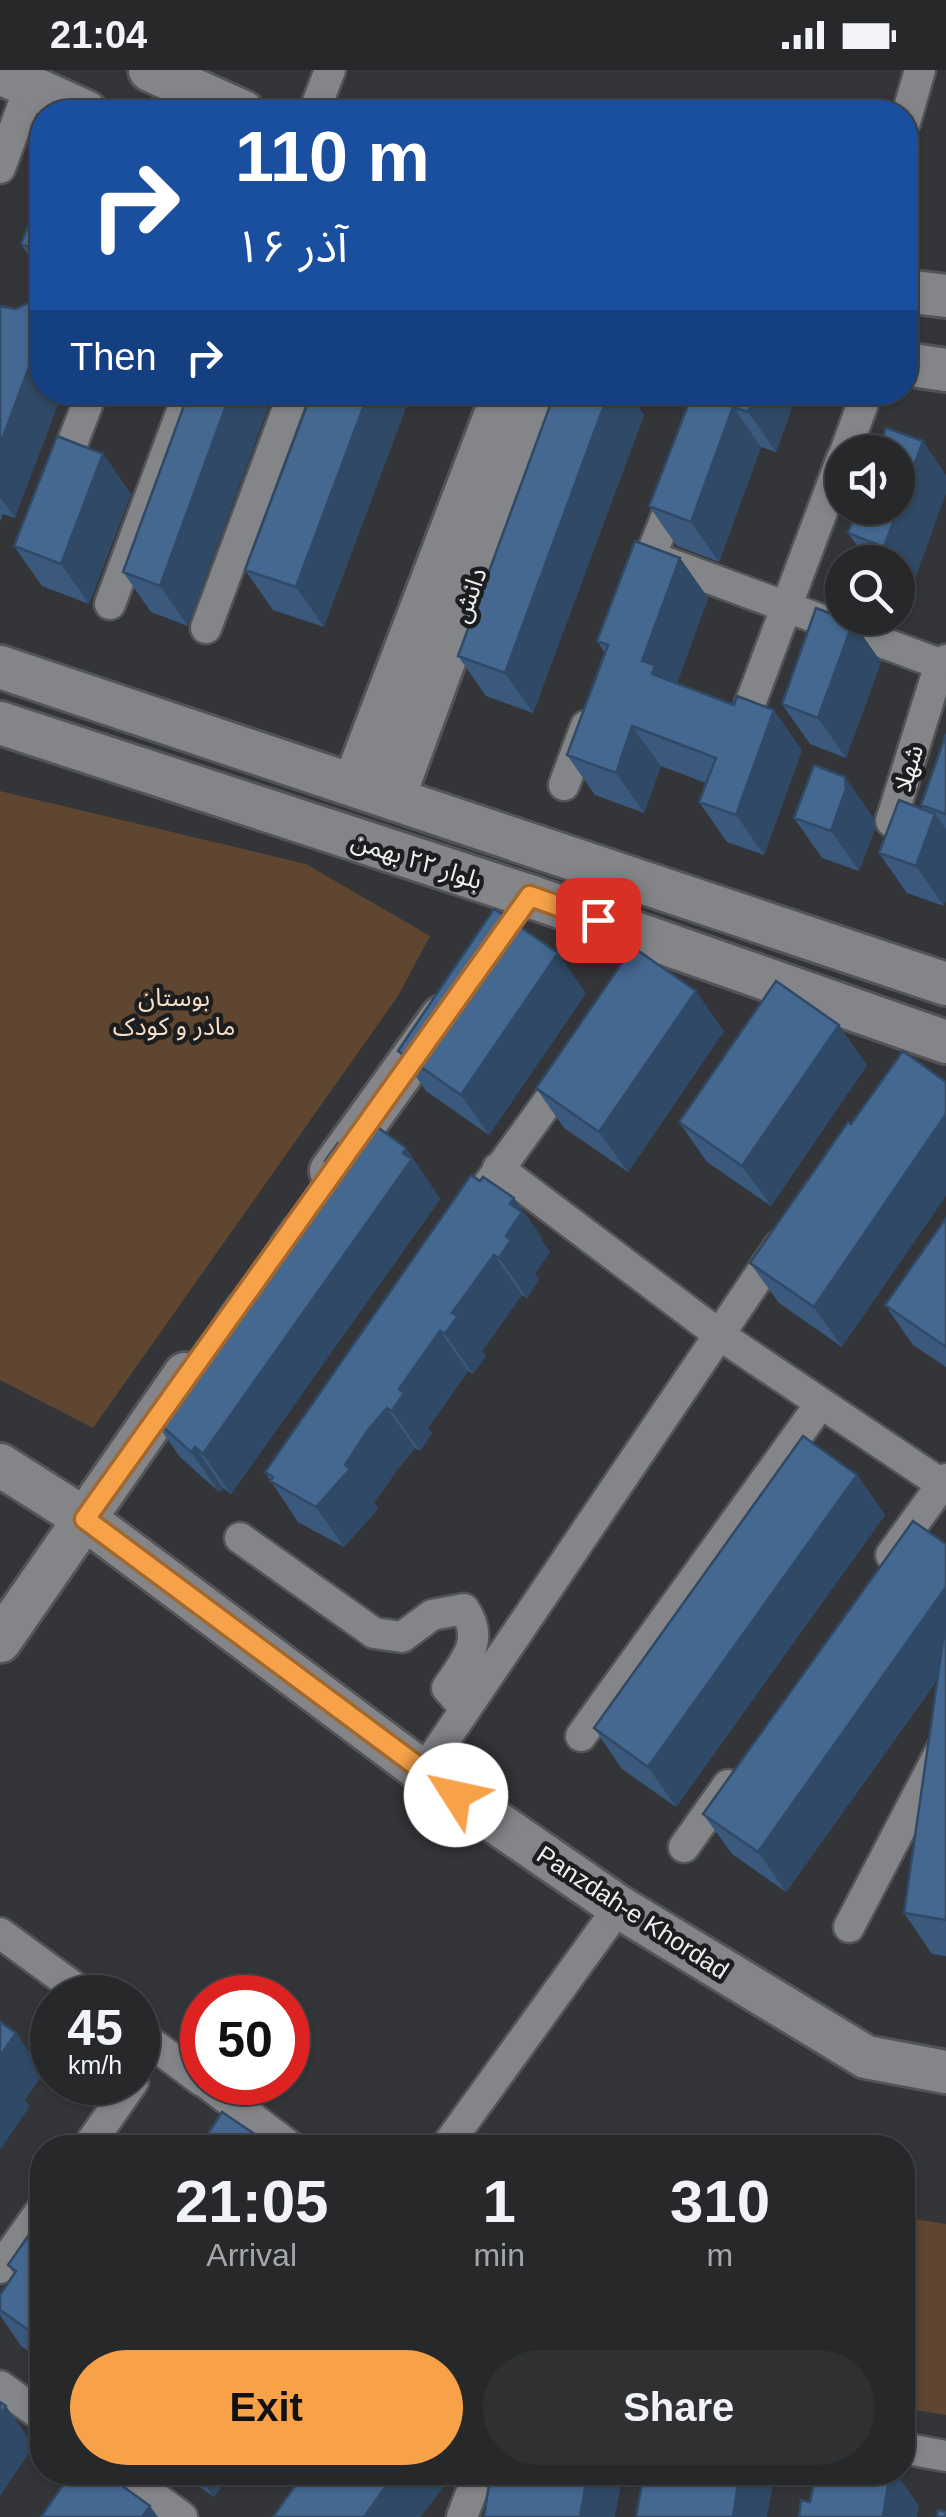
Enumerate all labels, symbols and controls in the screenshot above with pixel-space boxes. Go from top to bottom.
text: 21:04 [50,14,147,56]
text: 110 m [235,118,430,196]
icon: right [70,140,200,270]
text: ۱۶ آذر [235,221,348,272]
icon: right [177,330,232,385]
text: Then [70,336,157,378]
map controls [825,435,915,635]
button: sound [825,435,915,525]
button: search [825,545,915,635]
street label: دانش [446,564,493,627]
street label: شهلا [888,741,929,795]
street label: بلوار ۲۲ بهمن [348,826,486,895]
pin [556,878,641,963]
icon: arrive [571,893,626,948]
park label: بوستان مادر و کودک [113,983,235,1041]
position arrow [404,1743,508,1847]
street label: Panzdah-e Khordad [532,1840,734,1984]
speed limit sign: 50 [180,1975,310,2105]
text: 45 [67,2000,123,2056]
text: km/h [68,2051,122,2079]
text: 21:05 [175,2168,328,2235]
text: 1 [482,2168,516,2235]
text: 310 [670,2168,770,2235]
text: Arrival [206,2237,297,2273]
text: min [473,2237,525,2273]
text: m [707,2237,733,2273]
button: Exit [70,2350,463,2465]
button: Share [483,2350,875,2465]

